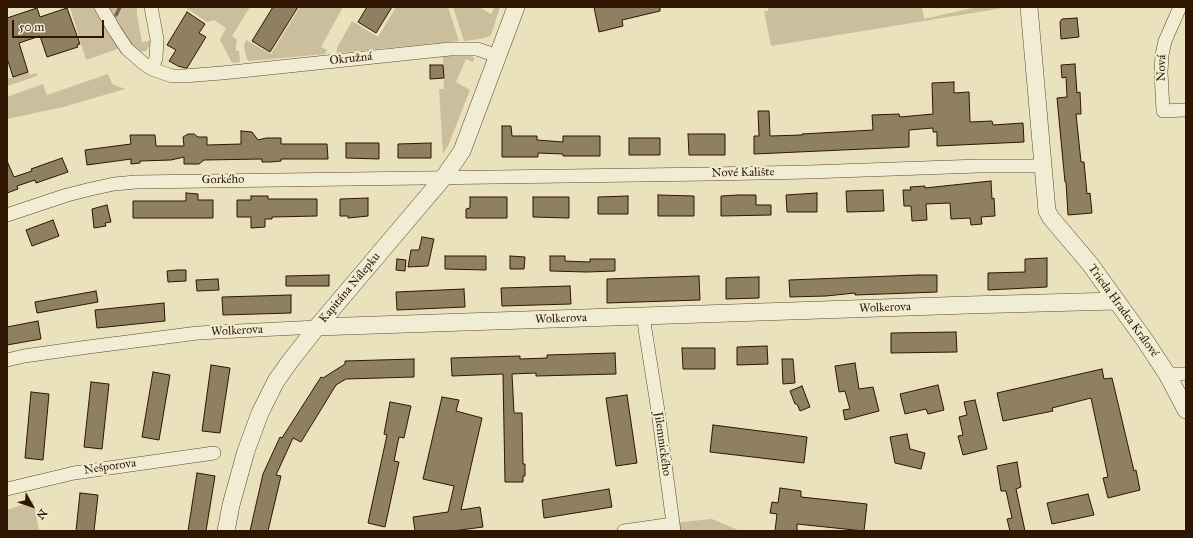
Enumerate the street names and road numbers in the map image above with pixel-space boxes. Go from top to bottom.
street label: Okružná [329,50,373,68]
street label: Nová [1155,54,1169,82]
street label: Nové Kalište [711,165,775,181]
street label: Gorkého [202,172,244,188]
street label: Kapitána Nálepku [316,250,384,326]
street label: Trieda Hradca Králové [1085,262,1161,360]
street label: Wolkerova [859,300,911,316]
street label: Wolkerova [535,311,587,327]
street label: Wolkerova [211,322,263,340]
street label: Jilemnického [650,411,674,477]
street label: Nešporova [83,456,137,478]

